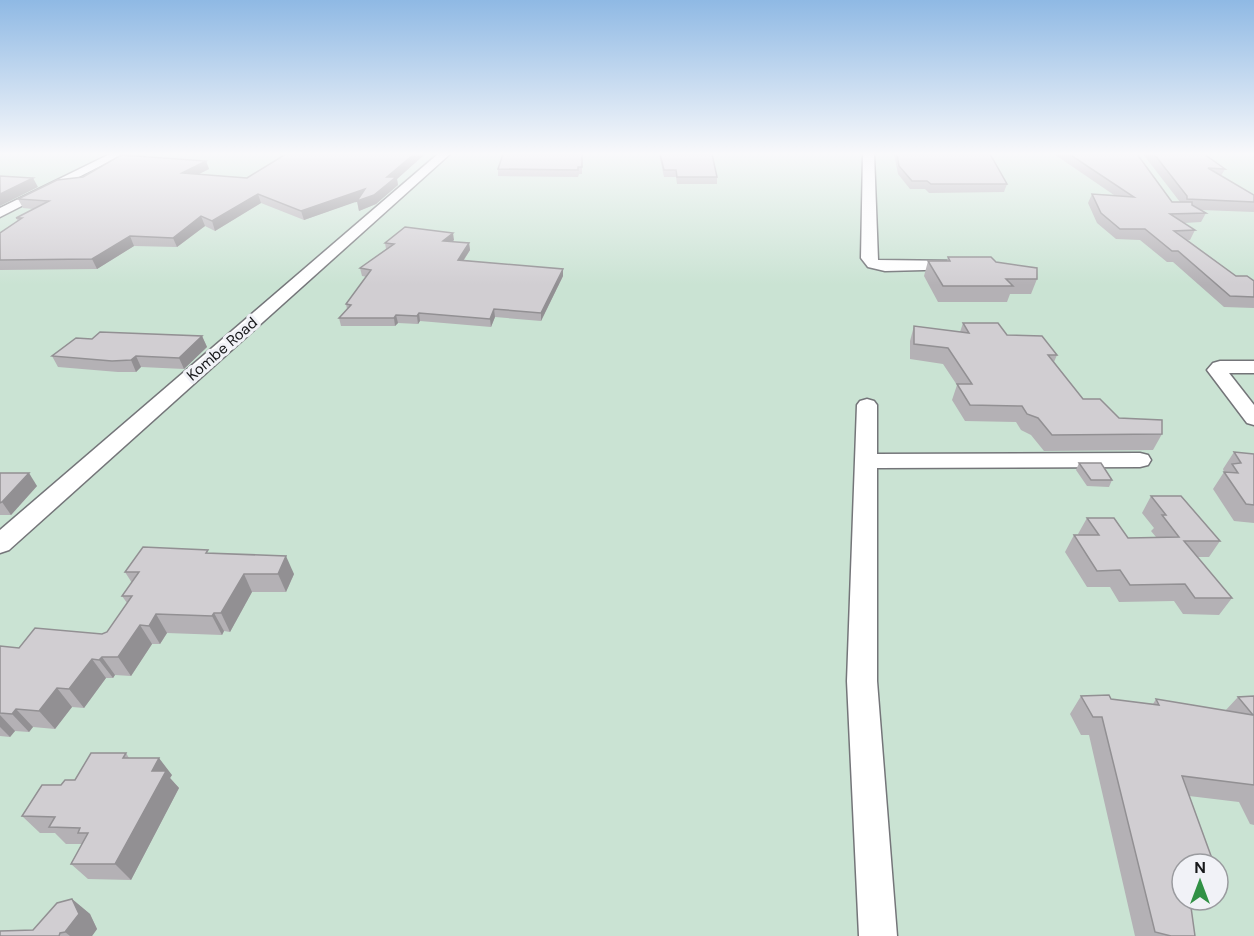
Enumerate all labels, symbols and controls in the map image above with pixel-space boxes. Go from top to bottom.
street label: Kombe Road [182,313,262,385]
north arrow [1170,852,1230,912]
text: N [1194,857,1206,878]

